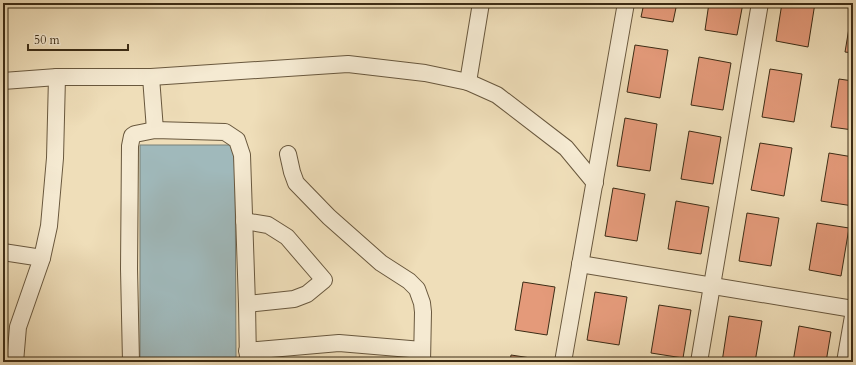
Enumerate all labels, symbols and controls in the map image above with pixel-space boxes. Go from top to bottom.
scale bar [28,26,128,52]
text: 50 m [34,32,61,48]

